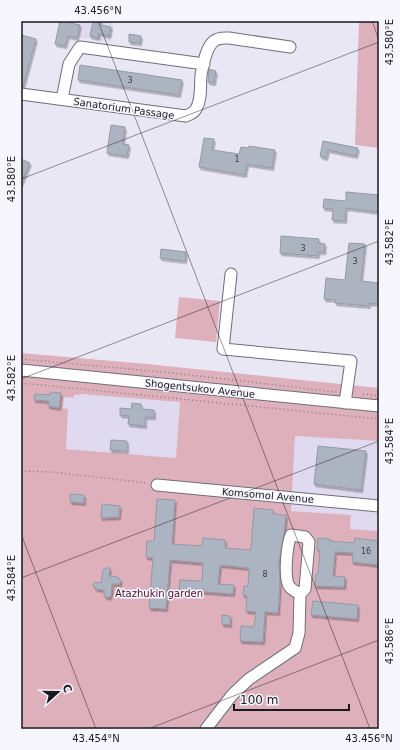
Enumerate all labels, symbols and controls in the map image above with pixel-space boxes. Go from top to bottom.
text: 43.456°N [74,5,122,16]
text: 43.580°E [384,19,395,65]
house number: 3 [127,76,133,85]
street label: Sanatorium Passage [73,96,175,121]
house number: 1 [234,155,240,164]
text: 43.580°E [6,156,17,202]
text: 43.582°E [384,219,395,265]
house number: 3 [300,244,306,253]
house number: 3 [352,257,358,266]
text: 43.582°E [6,355,17,401]
street label: Shogentsukov Avenue [144,377,256,400]
text: 43.584°E [384,418,395,464]
street label: Komsomol Avenue [222,486,314,505]
house number: 16 [361,547,371,556]
text: 43.584°E [6,555,17,601]
house number: 8 [262,570,268,579]
park label: Atazhukin garden [115,588,203,599]
text: 43.586°E [384,618,395,664]
north arrow [38,672,78,712]
text: С [59,682,74,695]
scale bar [234,686,349,712]
text: 100 m [240,693,278,707]
text: 43.454°N [72,733,120,744]
text: 43.456°N [345,733,393,744]

